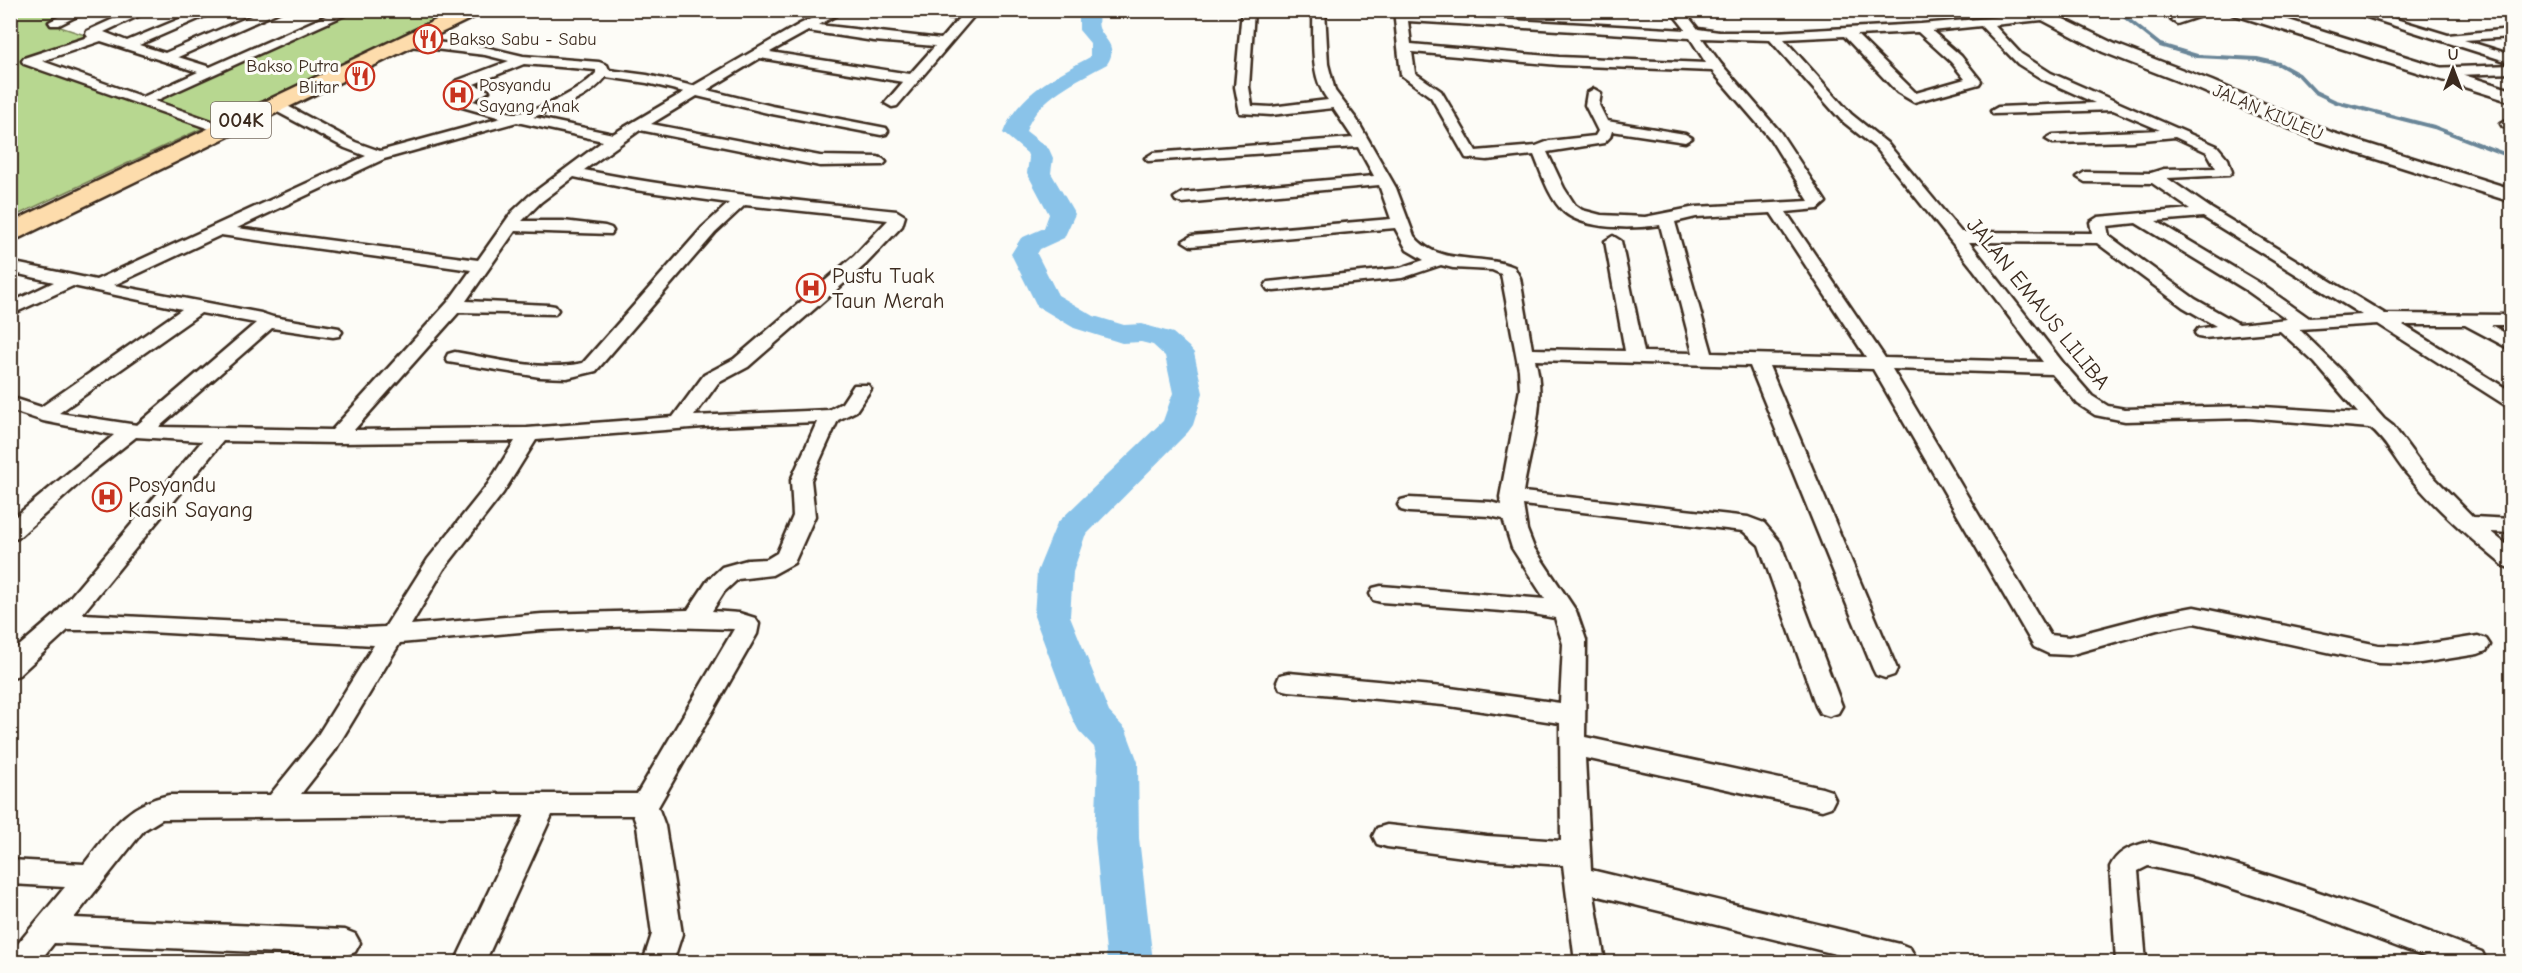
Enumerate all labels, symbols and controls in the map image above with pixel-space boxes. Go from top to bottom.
restaurant icon: Bakso Sabu - Sabu [412,23,444,55]
place label: Bakso Sabu - Sabu [449,29,597,50]
north arrow [2423,39,2483,99]
text: U [2448,46,2458,64]
place label: Bakso Putra Blitar [246,56,340,98]
restaurant icon: Bakso Putra Blitar [344,60,376,92]
place label: Posyandu Sayang Anak [479,75,579,117]
hospital icon: Posyandu Sayang Anak [442,79,474,111]
street label: JALAN KIULEU [2209,80,2326,145]
road number: 004K [211,102,271,138]
street label: JALAN EMAUS LILIBA [1961,213,2116,395]
place label: Pustu Tuak Taun Merah [832,263,944,314]
hospital icon: Pustu Tuak Taun Merah [795,272,827,304]
place label: Posyandu Kasih Sayang [128,472,253,523]
hospital icon: Posyandu Kasih Sayang [91,481,123,513]

